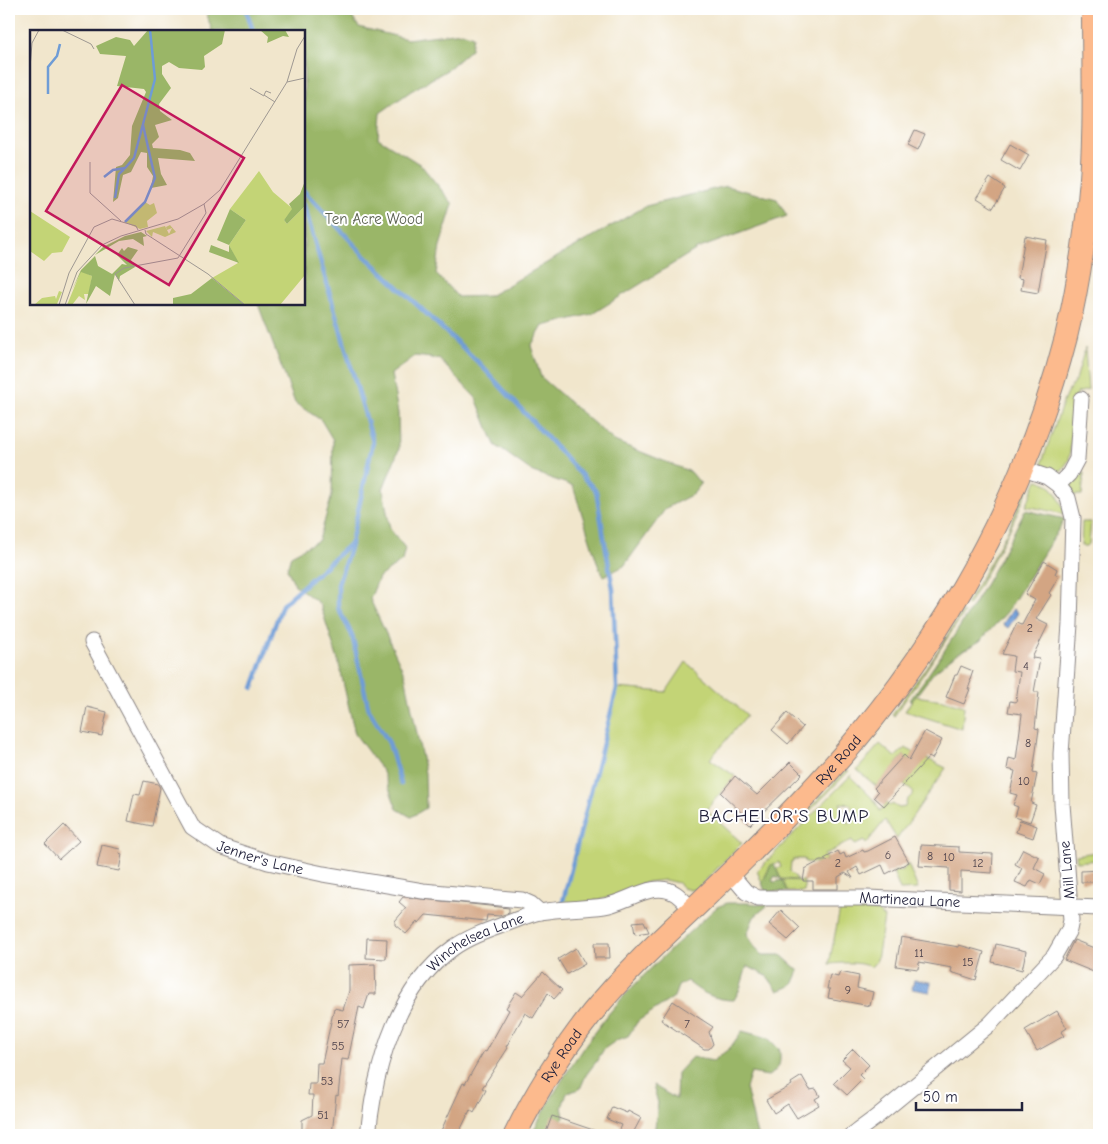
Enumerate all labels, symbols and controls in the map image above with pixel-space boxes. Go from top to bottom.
inset map [30,30,305,305]
park label: Ten Acre Wood [325,210,423,228]
house number: 2 [1027,621,1033,635]
house number: 4 [1023,659,1029,673]
street label: Rye Road [812,731,865,789]
house number: 8 [1025,736,1031,750]
house number: 10 [1018,774,1030,788]
district label: BACHELOR'S BUMP [699,806,869,827]
street label: Jenner's Lane [214,837,306,879]
street label: Mill Lane [1055,840,1079,900]
house number: 6 [885,848,891,862]
house number: 8 [927,849,933,863]
house number: 10 [943,850,955,864]
house number: 2 [835,856,841,870]
house number: 12 [972,856,984,870]
street label: Martineau Lane [859,889,961,911]
street label: Winchelsea Lane [423,909,527,975]
house number: 11 [914,946,924,960]
house number: 15 [962,955,974,969]
house number: 9 [845,983,851,997]
house number: 57 [337,1017,349,1031]
house number: 7 [684,1017,690,1031]
street label: Rye Road [537,1025,586,1086]
house number: 55 [331,1039,345,1053]
house number: 53 [321,1074,333,1088]
scale bar [916,1079,1022,1111]
text: 50 m [923,1088,958,1106]
house number: 51 [317,1108,329,1122]

